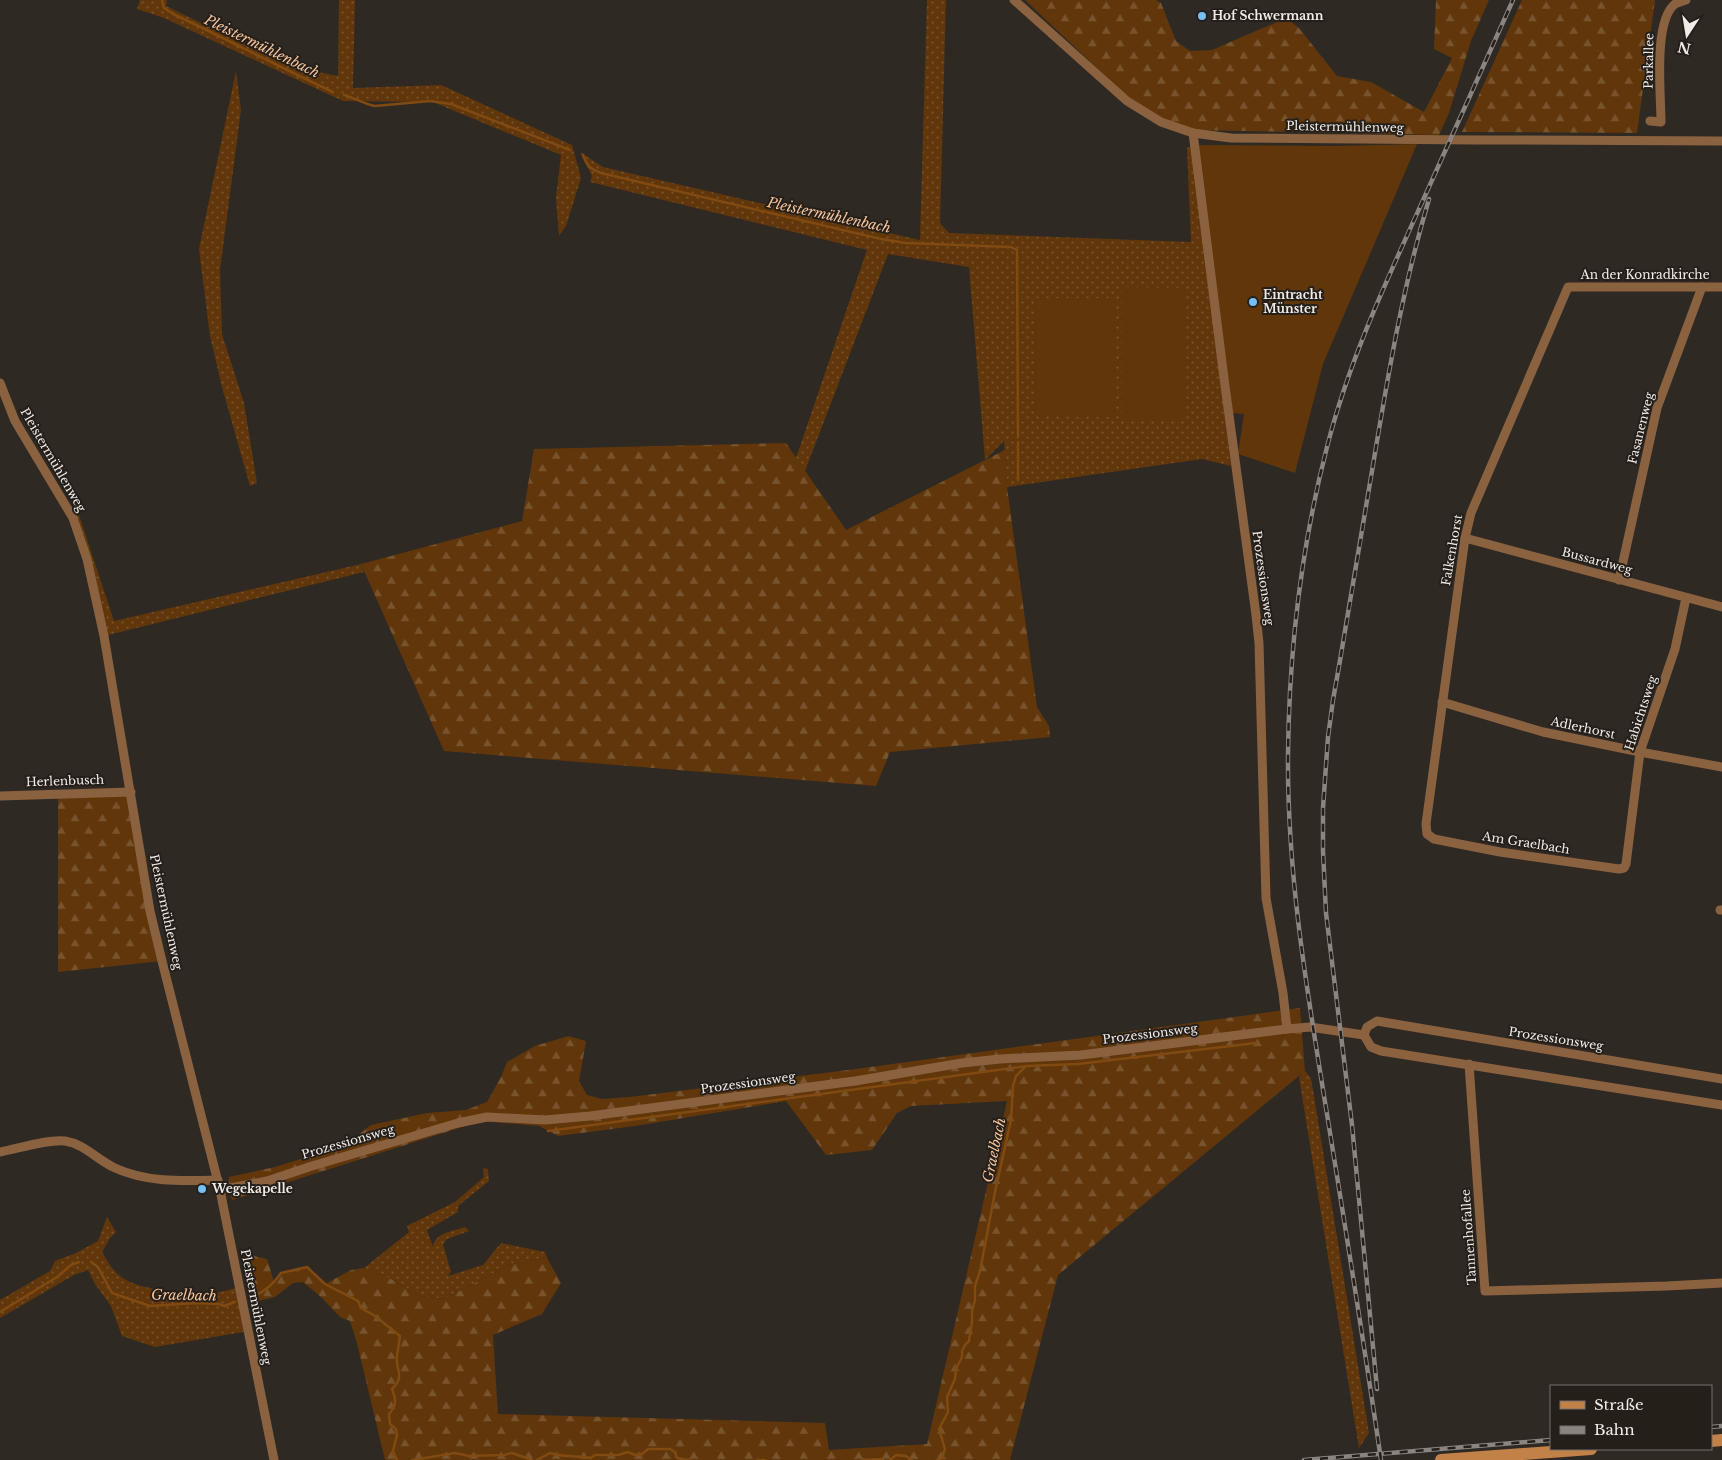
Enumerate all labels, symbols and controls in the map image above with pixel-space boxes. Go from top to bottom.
place label: Hof Schwermann [1212,8,1324,23]
water label: Pleistermühlenbach [201,10,322,82]
marker: Hof Schwermann [1196,10,1208,22]
north arrow [1662,10,1712,60]
street label: Parkallee [1641,33,1656,89]
text: N [1676,38,1693,58]
street label: Pleistermühlenweg [1286,118,1405,135]
water label: Pleistermühlenbach [765,193,892,237]
street label: An der Konradkirche [1579,267,1710,282]
place label: Eintracht Münster [1263,287,1323,316]
marker: Eintracht Münster [1247,296,1259,308]
street label: Fasanenweg [1624,390,1657,465]
street label: Pleistermühlenweg [17,405,90,515]
street label: Falkenhorst [1438,513,1465,587]
street label: Prozessionsweg [1249,529,1278,627]
street label: Bussardweg [1560,544,1635,577]
street label: Habichtsweg [1621,672,1660,752]
street label: Adlerhorst [1549,713,1617,742]
street label: Herlenbusch [26,772,104,789]
street label: Am Graelbach [1480,828,1571,857]
street label: Pleistermühlenweg [147,853,186,972]
street label: Prozessionsweg [1102,1020,1199,1047]
street label: Prozessionsweg [1508,1024,1605,1054]
street label: Prozessionsweg [699,1068,797,1097]
water label: Graelbach [978,1116,1010,1184]
street label: Prozessionsweg [300,1121,397,1162]
place label: Wegekapelle [211,1181,293,1196]
marker: Wegekapelle [196,1183,208,1195]
street label: Tannenhofallee [1458,1189,1479,1285]
street label: Pleistermühlenweg [238,1248,275,1367]
water label: Graelbach [151,1285,217,1305]
legend [1550,1385,1712,1450]
text: Straße [1594,1395,1644,1414]
text: Bahn [1594,1420,1634,1439]

